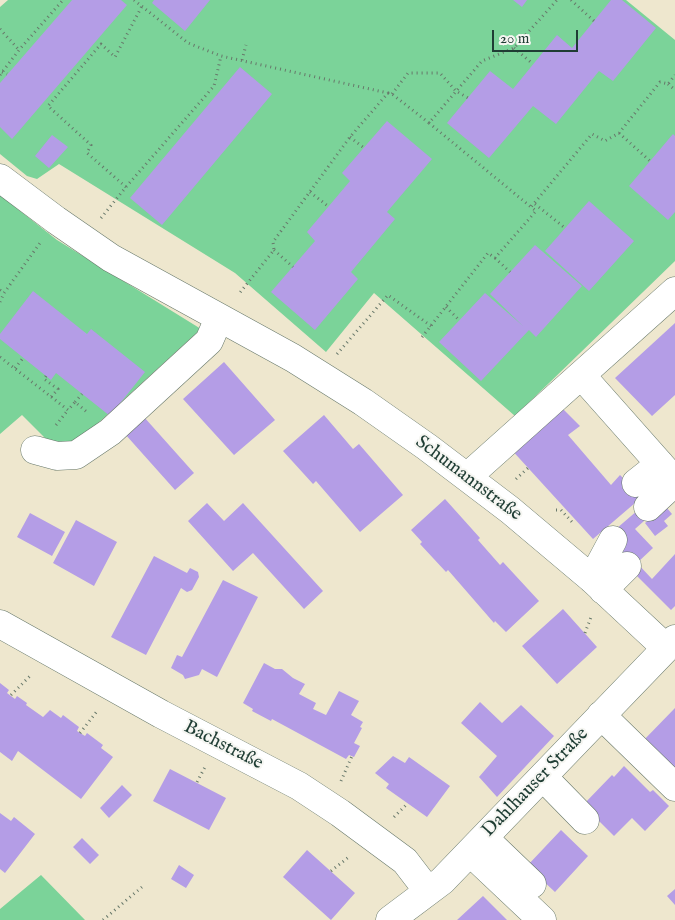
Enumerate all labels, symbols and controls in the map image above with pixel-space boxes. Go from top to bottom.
scale bar [495,20,581,52]
text: 20 m [500,29,529,48]
street label: Schumannstraße [410,431,526,527]
street label: Bachstraße [180,716,266,776]
street label: Dahlhauser Straße [478,723,594,843]

